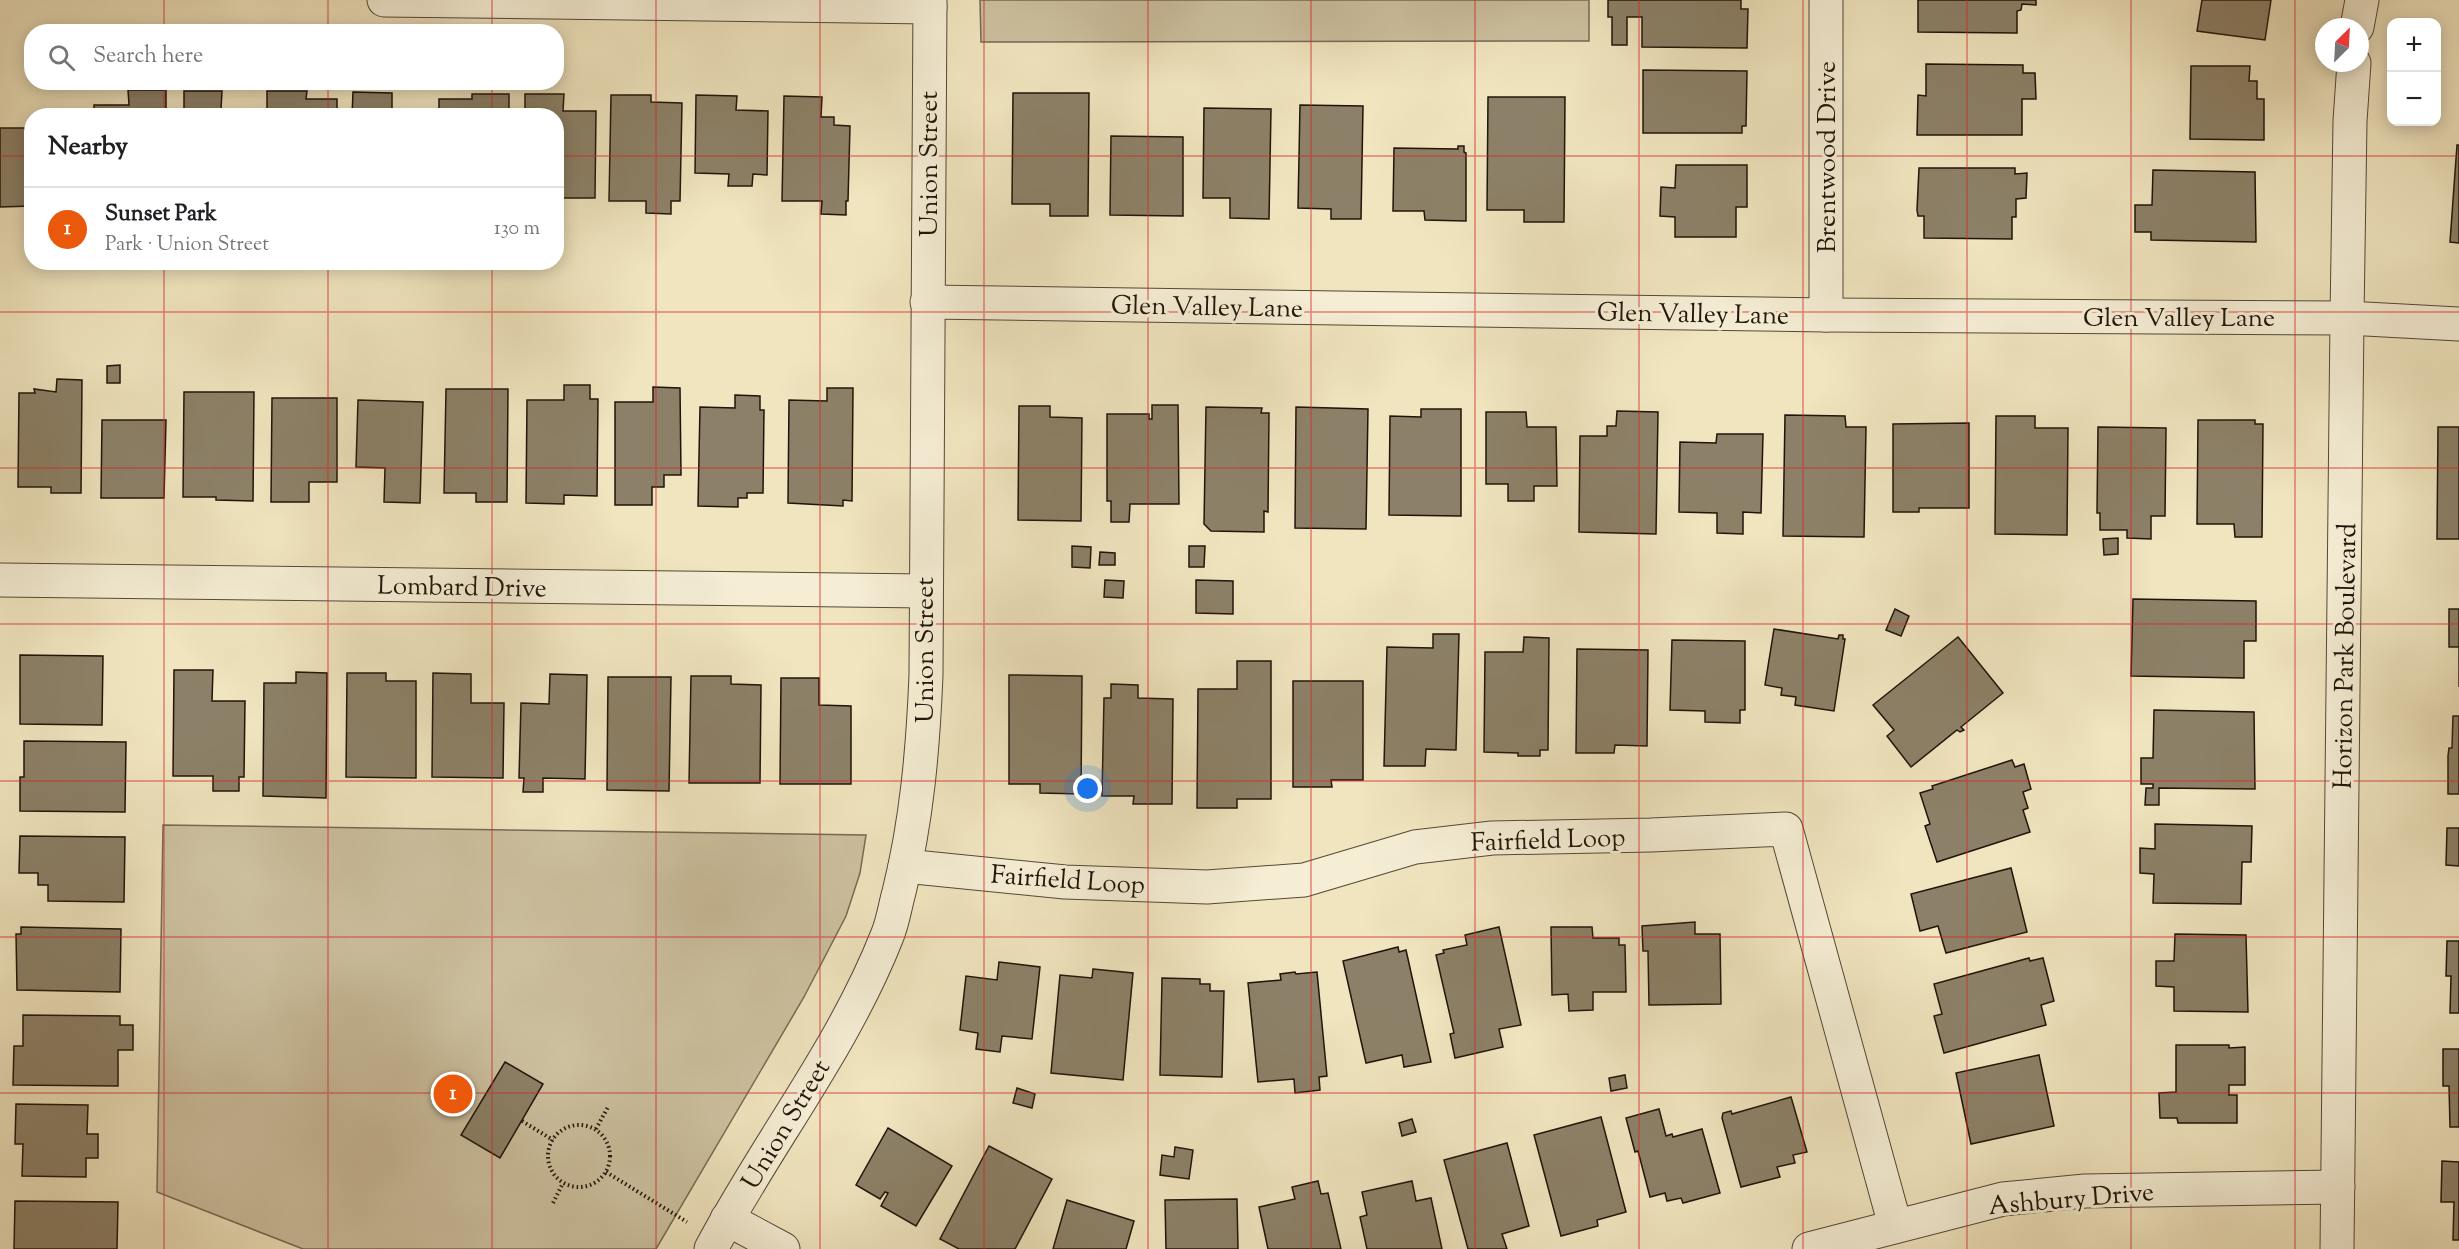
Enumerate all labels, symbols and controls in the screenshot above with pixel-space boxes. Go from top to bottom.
north arrow [2315,18,2369,72]
map controls [2387,18,2441,126]
button: + [2387,18,2441,72]
search box [24,24,564,90]
icon: search [45,41,78,74]
text: Search here [93,41,203,73]
street label: Brentwood Drive [1810,61,1847,253]
button: − [2387,72,2441,126]
street label: Union Street [912,91,949,237]
text: Nearby [48,129,128,166]
text: Sunset Park [105,199,217,231]
text: 1 [64,215,71,244]
text: 130 m [494,215,540,244]
text: Park · Union Street [105,231,269,260]
street label: Glen Valley Lane [1111,288,1303,329]
street label: Glen Valley Lane [1597,295,1789,336]
street label: Glen Valley Lane [2083,301,2275,338]
street label: Horizon Park Boulevard [2326,522,2367,789]
street label: Lombard Drive [377,569,547,608]
street label: Union Street [908,577,945,723]
your location [1073,774,1102,803]
street label: Fairfield Loop [1470,820,1626,863]
street label: Fairfield Loop [989,858,1146,905]
street label: Union Street [734,1053,841,1197]
pin: 1 [434,1072,472,1116]
street label: Ashbury Drive [1987,1175,2156,1226]

